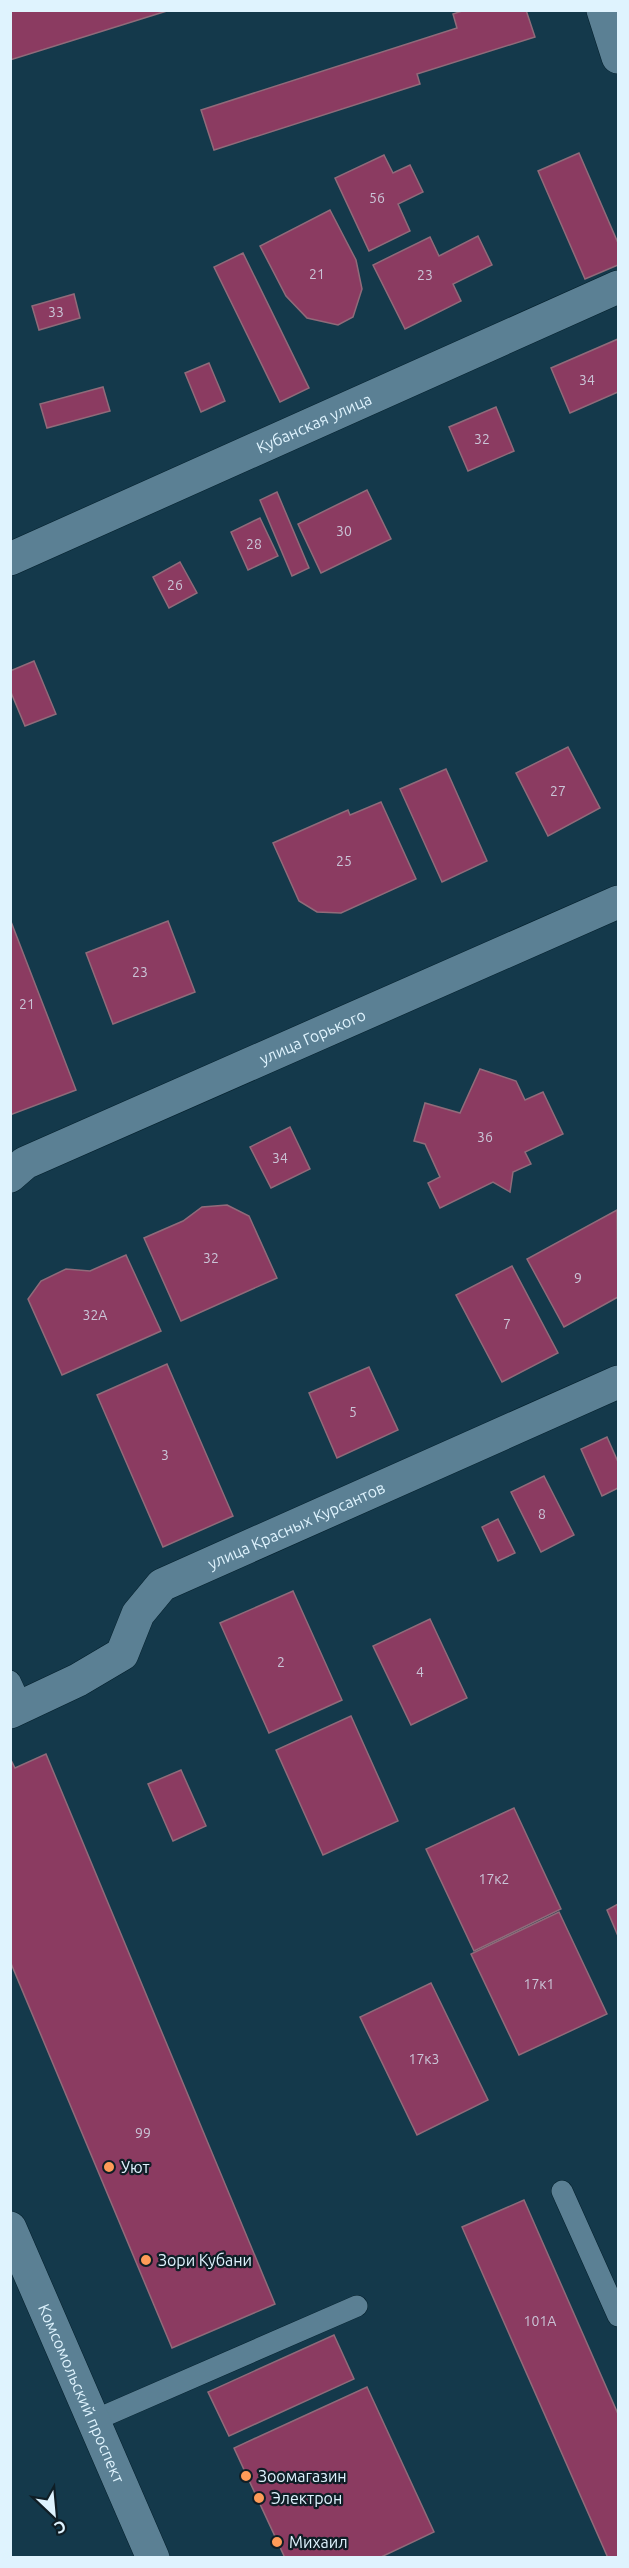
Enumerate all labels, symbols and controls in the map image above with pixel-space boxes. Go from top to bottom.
house number: 56 [369,190,385,206]
house number: 21 [309,266,325,282]
house number: 23 [417,267,433,283]
house number: 33 [48,304,64,320]
house number: 34 [579,372,595,388]
street label: Кубанская улица [254,390,374,457]
house number: 32 [474,431,490,447]
house number: 30 [336,523,352,539]
house number: 28 [246,536,262,552]
house number: 26 [167,577,183,593]
house number: 27 [550,783,566,799]
house number: 25 [336,853,352,869]
house number: 23 [132,964,148,980]
house number: 21 [19,996,35,1012]
street label: улица Горького [257,1005,368,1068]
house number: 36 [477,1129,493,1145]
house number: 34 [272,1150,288,1166]
house number: 32 [203,1250,219,1266]
house number: 9 [574,1270,582,1286]
house number: 32А [83,1307,107,1323]
house number: 7 [503,1316,511,1332]
house number: 5 [349,1404,357,1420]
house number: 3 [161,1447,169,1463]
street label: улица Красных Курсантов [205,1478,388,1572]
house number: 8 [538,1506,546,1522]
house number: 2 [277,1654,285,1670]
house number: 4 [416,1664,424,1680]
house number: 17к2 [479,1871,509,1887]
house number: 17к1 [524,1976,554,1992]
house number: 17к3 [409,2051,439,2067]
house number: 99 [135,2125,151,2141]
place label: Уют [121,2158,150,2176]
marker: Уют [102,2160,116,2174]
place label: Зори Кубани [158,2251,252,2269]
marker: Зори Кубани [139,2253,153,2267]
street label: Комсомольский проспект [35,2301,128,2485]
house number: 101А [524,2313,556,2329]
place label: Зоомагазин [258,2467,347,2485]
marker: Зоомагазин [239,2469,253,2483]
north arrow [24,2484,84,2544]
place label: Электрон [271,2489,342,2507]
marker: Электрон [252,2491,266,2505]
text: С [52,2517,69,2538]
place label: Михаил [289,2533,348,2551]
marker: Михаил [270,2535,284,2549]

